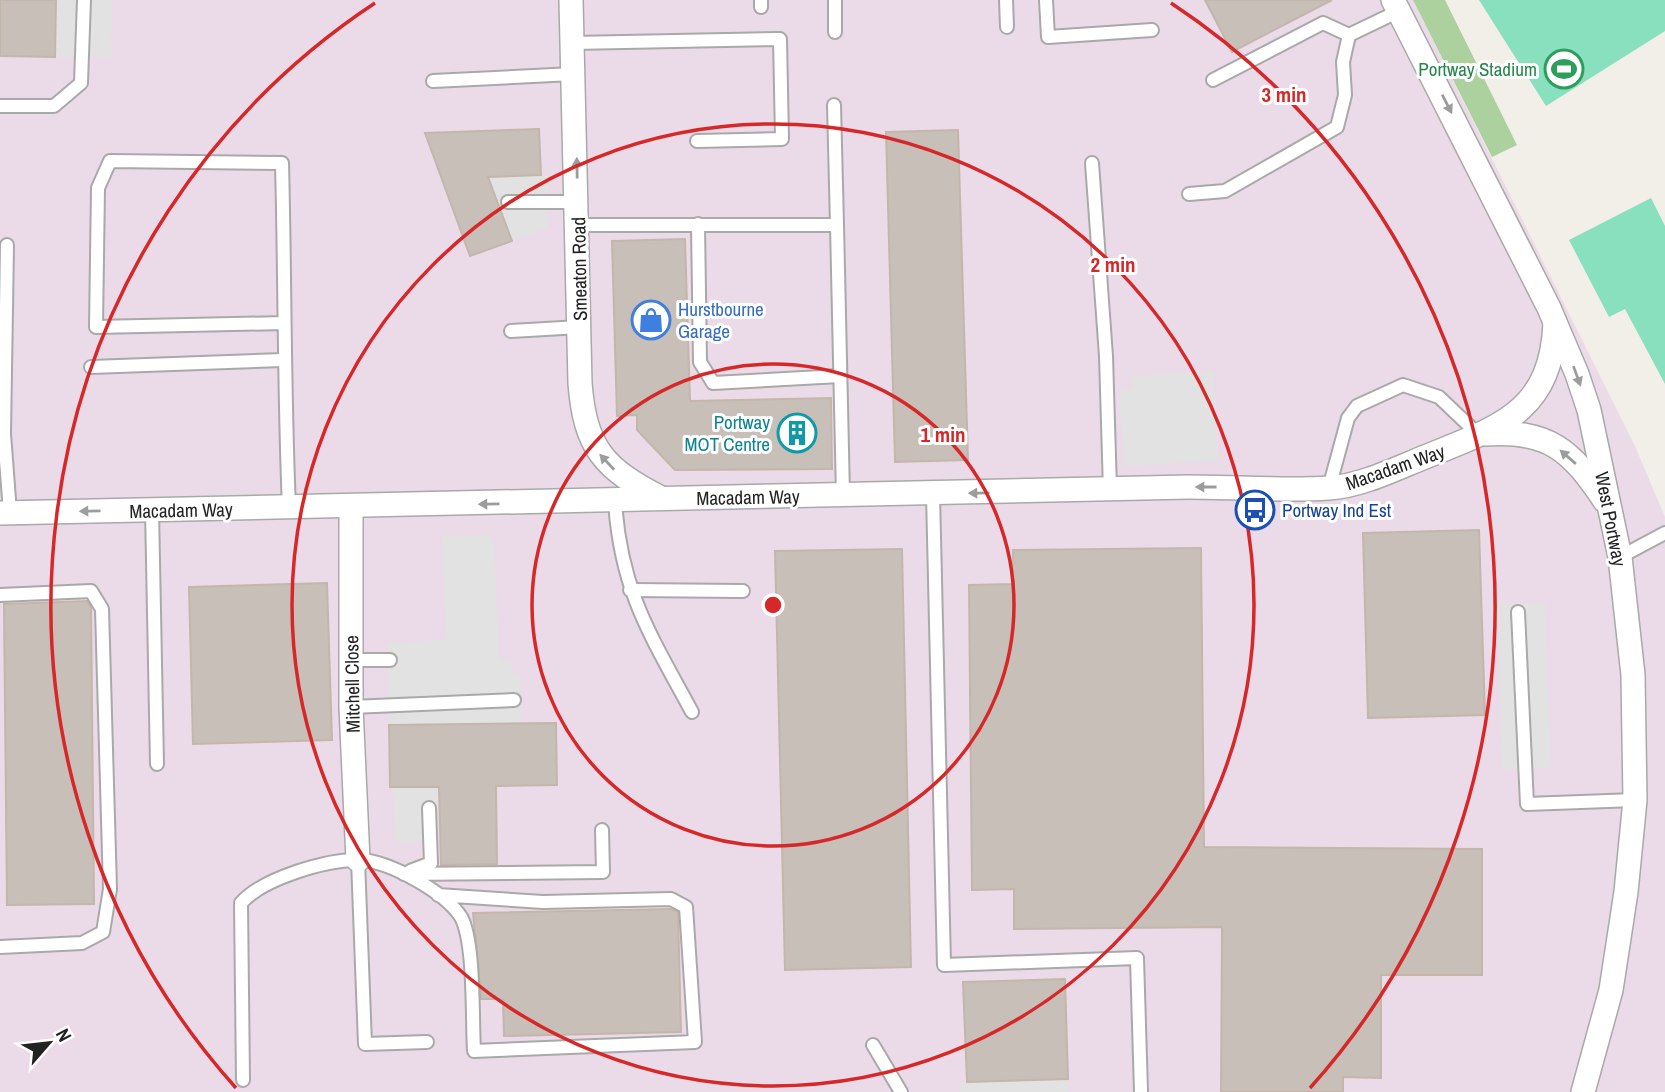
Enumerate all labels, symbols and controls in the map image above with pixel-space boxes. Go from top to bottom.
sports icon: Portway Stadium [1543,48,1585,90]
place label: Portway Stadium [1418,56,1537,82]
text: 3 min [1262,80,1306,109]
one-way arrow [1440,95,1452,115]
one-way arrow [571,157,582,179]
street label: Smeaton Road [565,217,593,321]
text: 2 min [1091,250,1135,279]
place label: Hurstbourne Garage [678,296,764,344]
shop icon: Hurstbourne Garage [630,299,672,341]
one-way arrow [1572,365,1583,386]
place label: Portway MOT Centre [685,409,770,457]
building icon: Portway MOT Centre [776,412,818,454]
text: 1 min [921,420,965,449]
street label: Macadam Way [1342,438,1448,496]
one-way arrow [1559,449,1577,465]
one-way arrow [600,454,616,471]
street label: West Portway [1589,469,1633,569]
one-way arrow [1195,481,1217,493]
street label: Macadam Way [696,483,800,511]
one-way arrow [968,487,990,498]
bus stop icon: Portway Ind Est [1234,489,1276,531]
street label: Macadam Way [129,496,233,524]
place label: Portway Ind Est [1282,497,1392,523]
one-way arrow [477,498,499,510]
one-way arrow [79,505,101,517]
centre of rings [761,593,785,617]
street label: Mitchell Close [338,635,366,733]
north arrow [14,1008,84,1078]
text: N [50,1024,78,1046]

